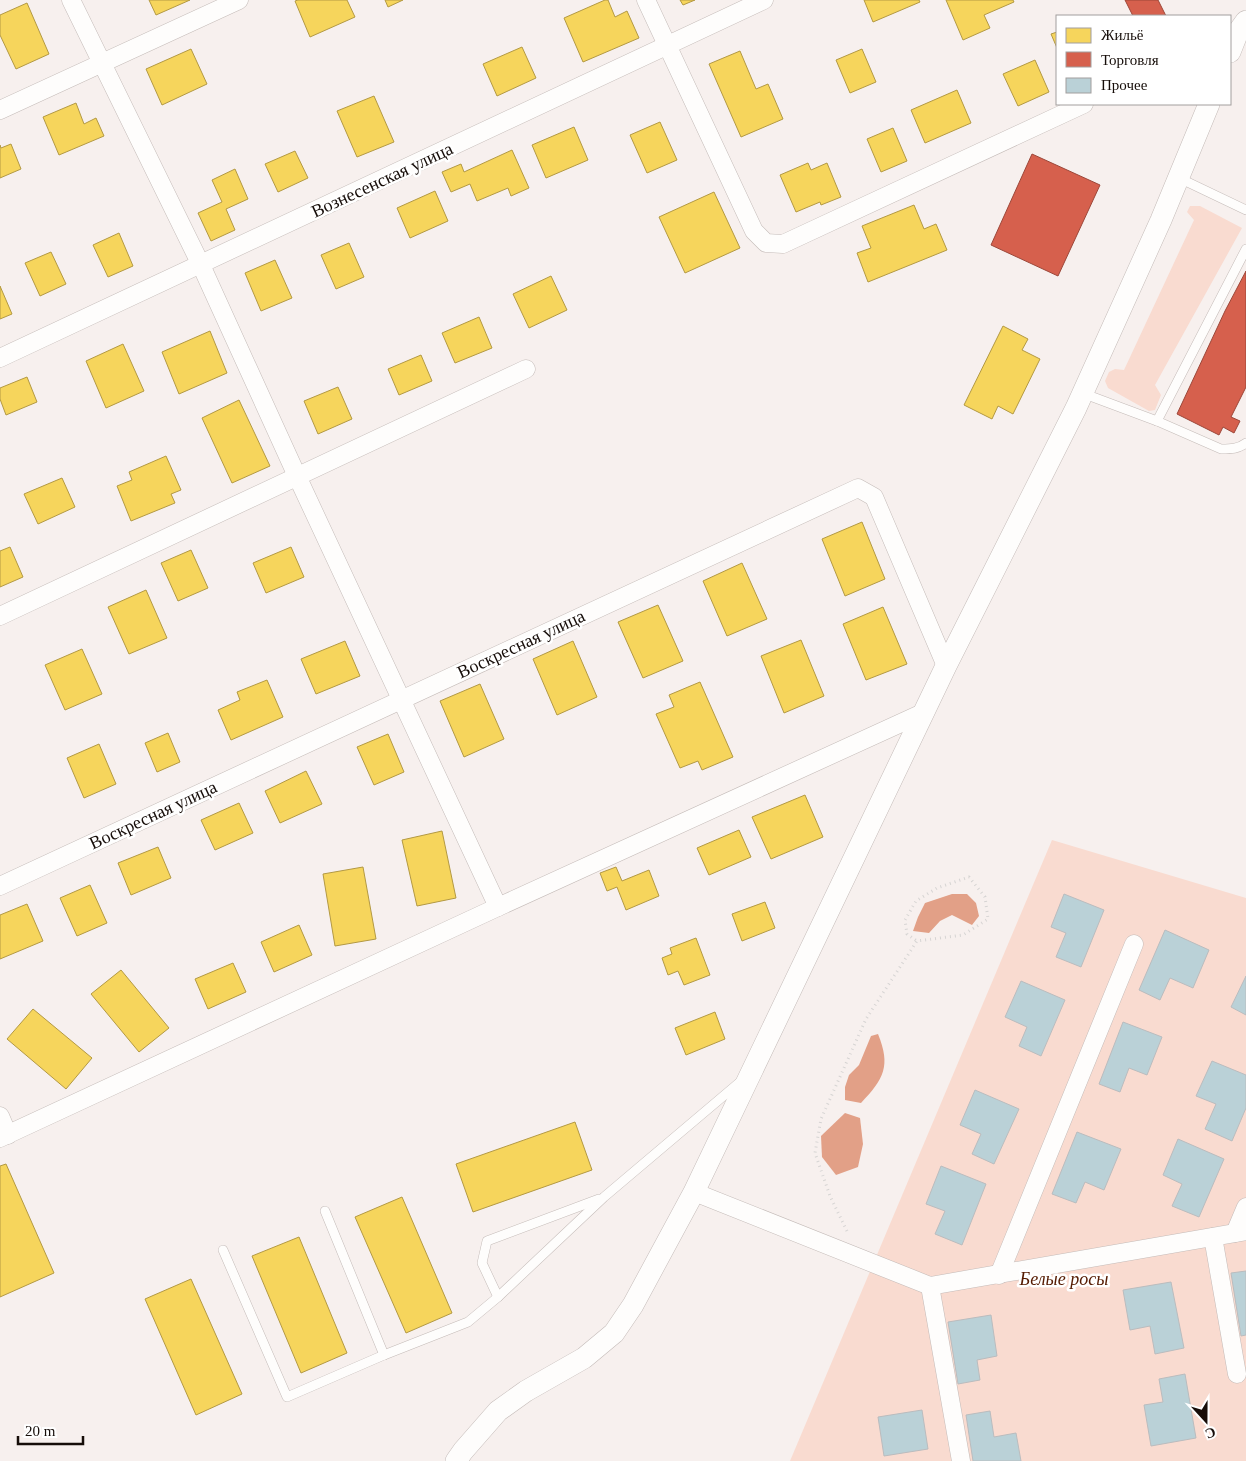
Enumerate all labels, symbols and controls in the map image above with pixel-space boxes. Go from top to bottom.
legend [1056,15,1231,105]
text: Жильё [1101,27,1144,43]
text: Торговля [1101,52,1159,68]
text: Прочее [1101,77,1148,93]
street label: Вознесенская улица [308,138,456,222]
street label: Воскресная улица [454,606,588,682]
street label: Воскресная улица [86,777,220,853]
park label: Белые росы [1019,1269,1108,1289]
north arrow [1181,1396,1231,1446]
scale bar [18,1414,82,1446]
text: 20 m [25,1423,56,1439]
text: С [1203,1424,1218,1441]

